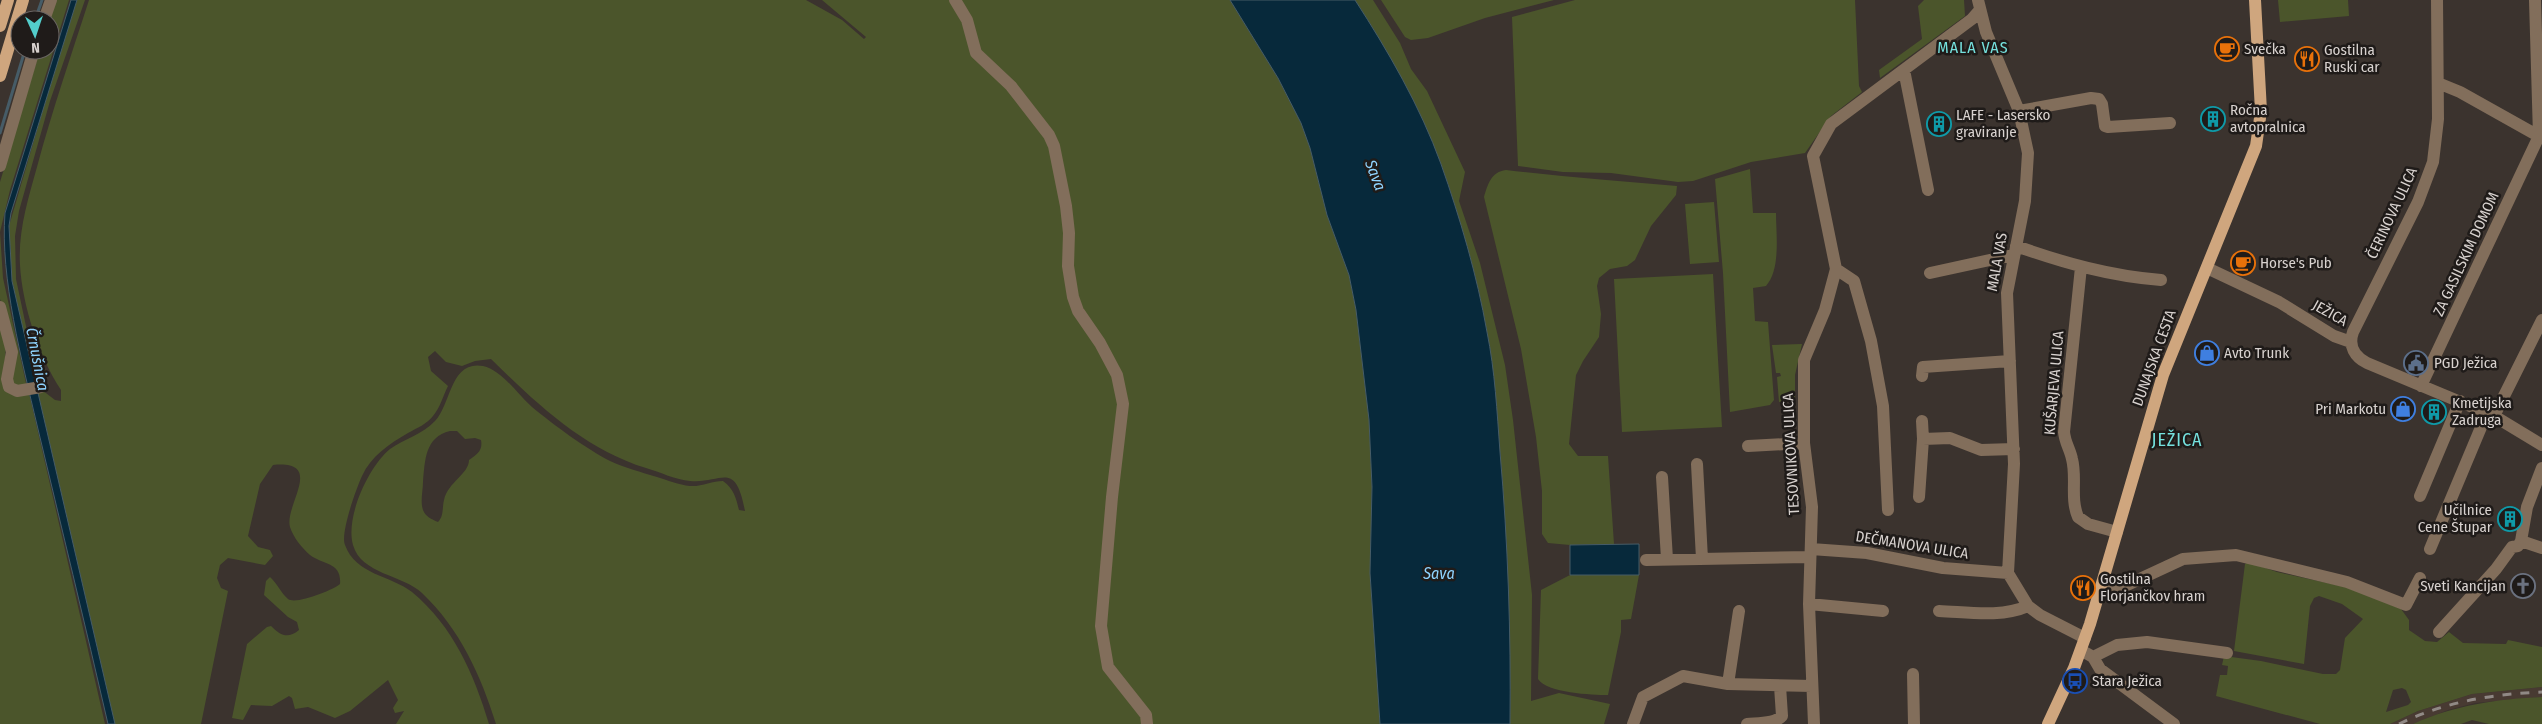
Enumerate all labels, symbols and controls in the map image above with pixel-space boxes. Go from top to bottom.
north arrow [10,10,60,60]
cafe icon: Svečka [2214,36,2240,62]
district label: MALA VAS [1937,38,2009,57]
text: N [31,39,40,56]
place label: Svečka [2244,40,2286,58]
place label: Gostilna Ruski car [2324,41,2380,76]
restaurant icon: Gostilna Ruski car [2294,46,2320,72]
place label: Ročna avtopralnica [2230,101,2306,136]
place label: LAFE - Lasersko graviranje [1956,106,2051,141]
building icon: Ročna avtopralnica [2200,106,2226,132]
building icon: LAFE - Lasersko graviranje [1926,111,1952,137]
water label: Sava [1361,156,1390,193]
street label: ČERINOVA ULICA [2363,164,2421,262]
street label: ZA GASILSKIM DOMOM [2429,189,2503,319]
street label: MALA VAS [1983,231,2011,293]
cafe icon: Horse's Pub [2230,250,2256,276]
place label: Horse's Pub [2260,254,2332,272]
street label: JEŽICA [2309,296,2351,330]
street label: DUNAJSKA CESTA [2128,307,2180,409]
water label: Črnušnica [22,326,54,392]
street label: KUŠARJEVA ULICA [2040,330,2068,436]
shop icon: Avto Trunk [2194,340,2220,366]
place label: Avto Trunk [2224,344,2289,362]
public building icon: PGD Ježica [2403,350,2429,376]
place label: PGD Ježica [2434,354,2497,372]
street label: TESOVNIKOVA ULICA [1779,392,1803,515]
place label: Kmetijska Zadruga [2452,394,2512,429]
shop icon: Pri Markotu [2390,396,2416,422]
building icon: Kmetijska Zadruga [2421,399,2447,425]
place label: Pri Markotu [2315,400,2386,418]
district label: JEŽICA [2151,429,2203,451]
place label: Učilnice Cene Štupar [2418,501,2493,536]
building icon: Učilnice Cene Štupar [2497,506,2523,532]
street label: DEČMANOVA ULICA [1854,527,1970,563]
water label: Sava [1422,564,1455,583]
place label: Gostilna Florjančkov hram [2100,570,2205,605]
church icon: Sveti Kancijan [2510,573,2536,599]
restaurant icon: Gostilna Florjančkov hram [2070,575,2096,601]
place label: Sveti Kancijan [2420,577,2506,595]
bus stop icon: Stara Ježica [2062,668,2088,694]
place label: Stara Ježica [2092,672,2162,690]

